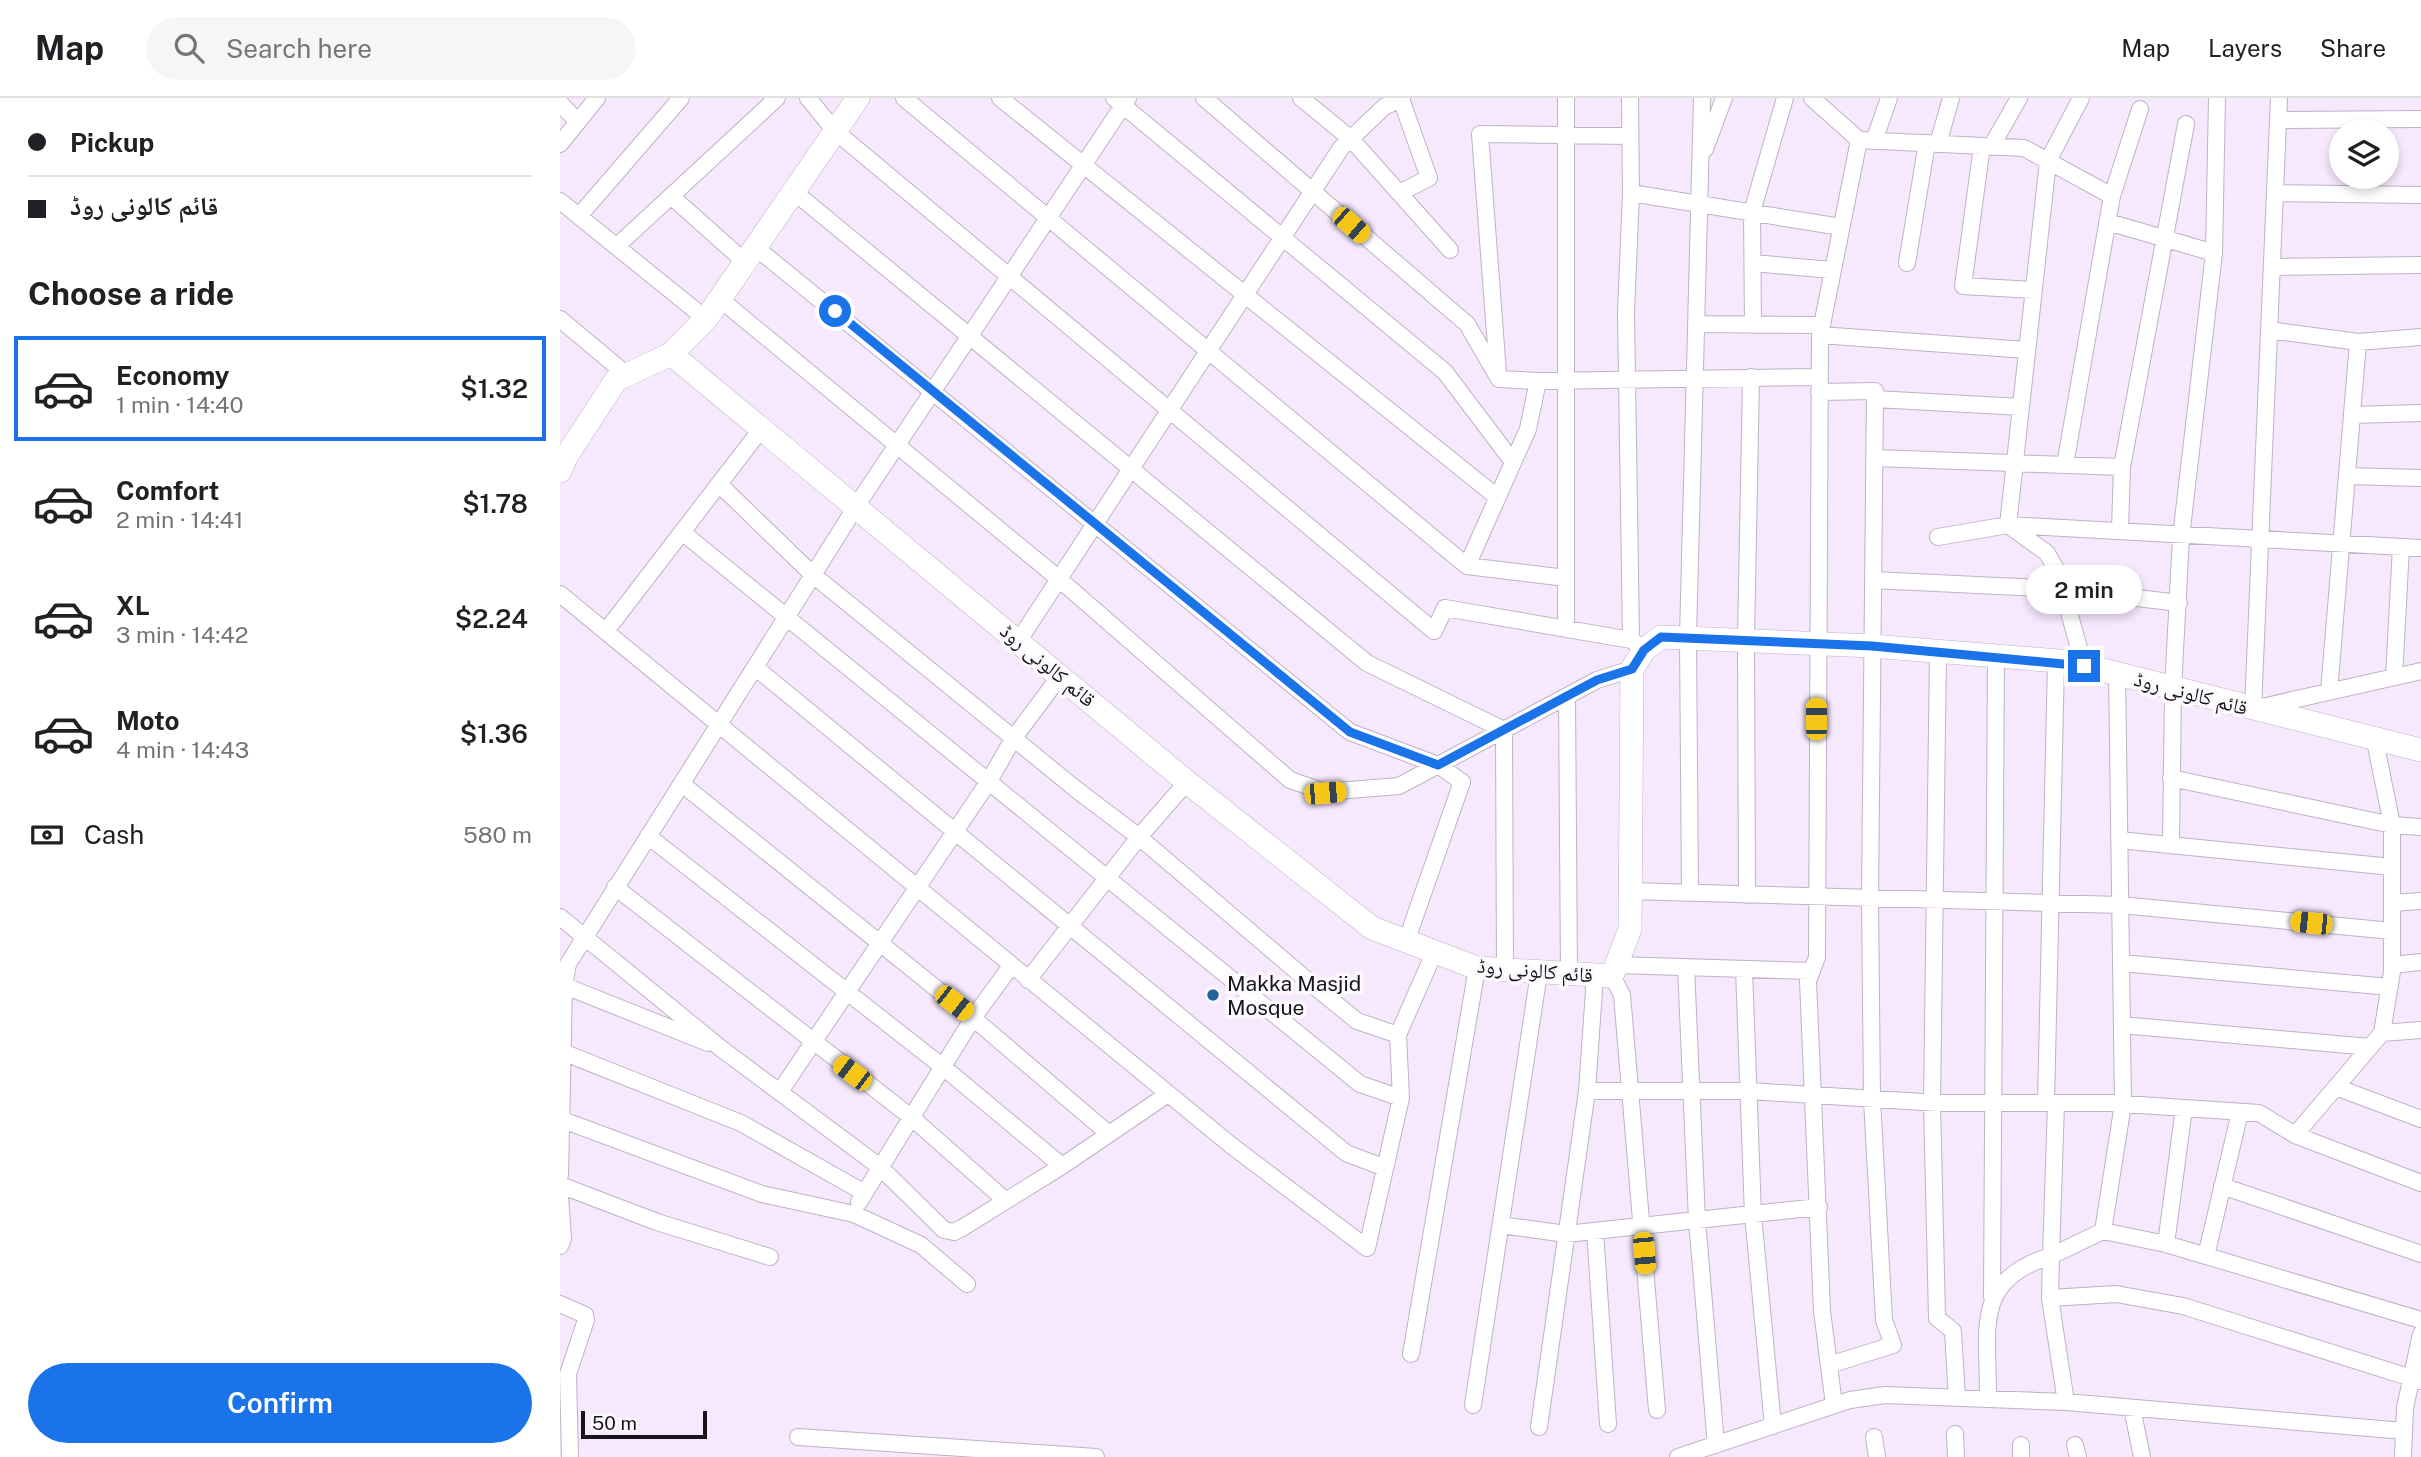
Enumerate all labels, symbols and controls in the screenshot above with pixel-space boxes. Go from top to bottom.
search box [146,17,636,80]
text: Map [35,29,104,67]
icon: search [170,29,208,67]
text: Search here [226,33,372,64]
text: Map [2121,34,2170,62]
text: Layers [2208,34,2282,62]
text: Share [2320,34,2386,62]
map controls [2329,119,2399,189]
button: layers [2329,119,2399,189]
text: Pickup [70,127,154,158]
text: قائم کالونی روڈ [70,190,218,221]
car [1329,203,1374,247]
text: Choose a ride [28,275,234,312]
route start [819,295,851,327]
icon: car [32,357,95,420]
text: Economy [116,360,229,391]
text: $1.32 [460,373,528,404]
text: 1 min · 14:40 [116,391,244,418]
icon: car [32,472,95,535]
text: Comfort [116,475,219,506]
text: $1.78 [462,488,528,519]
text: 2 min · 14:41 [116,506,243,533]
callout: 2 min [2026,564,2142,614]
text: 2 min [2054,576,2114,603]
icon: car [32,587,95,650]
text: XL [116,590,150,621]
text: $2.24 [455,603,528,634]
street label: قائم کالونی روڈ [994,618,1101,713]
text: 3 min · 14:42 [116,621,248,648]
route end [2068,650,2100,682]
street label: قائم کالونی روڈ [2131,666,2250,722]
car [1806,698,1827,740]
icon: car [32,702,95,765]
text: Moto [116,705,179,736]
text: $1.36 [460,718,528,749]
text: 4 min · 14:43 [116,736,249,763]
car [1304,781,1347,805]
icon: cash [28,816,66,854]
text: Cash [84,819,144,850]
text: 580 m [463,821,532,848]
car [2290,910,2333,936]
street label: قائم کالونی روڈ [1476,952,1594,990]
place label: Makka Masjid Mosque [1227,971,1361,1020]
car [931,982,978,1024]
marker: Makka Masjid Mosque [1205,987,1221,1003]
car [829,1052,876,1094]
car [1632,1231,1657,1275]
button: Confirm [28,1363,532,1443]
scale bar [581,1408,707,1440]
text: 50 m [592,1412,637,1434]

